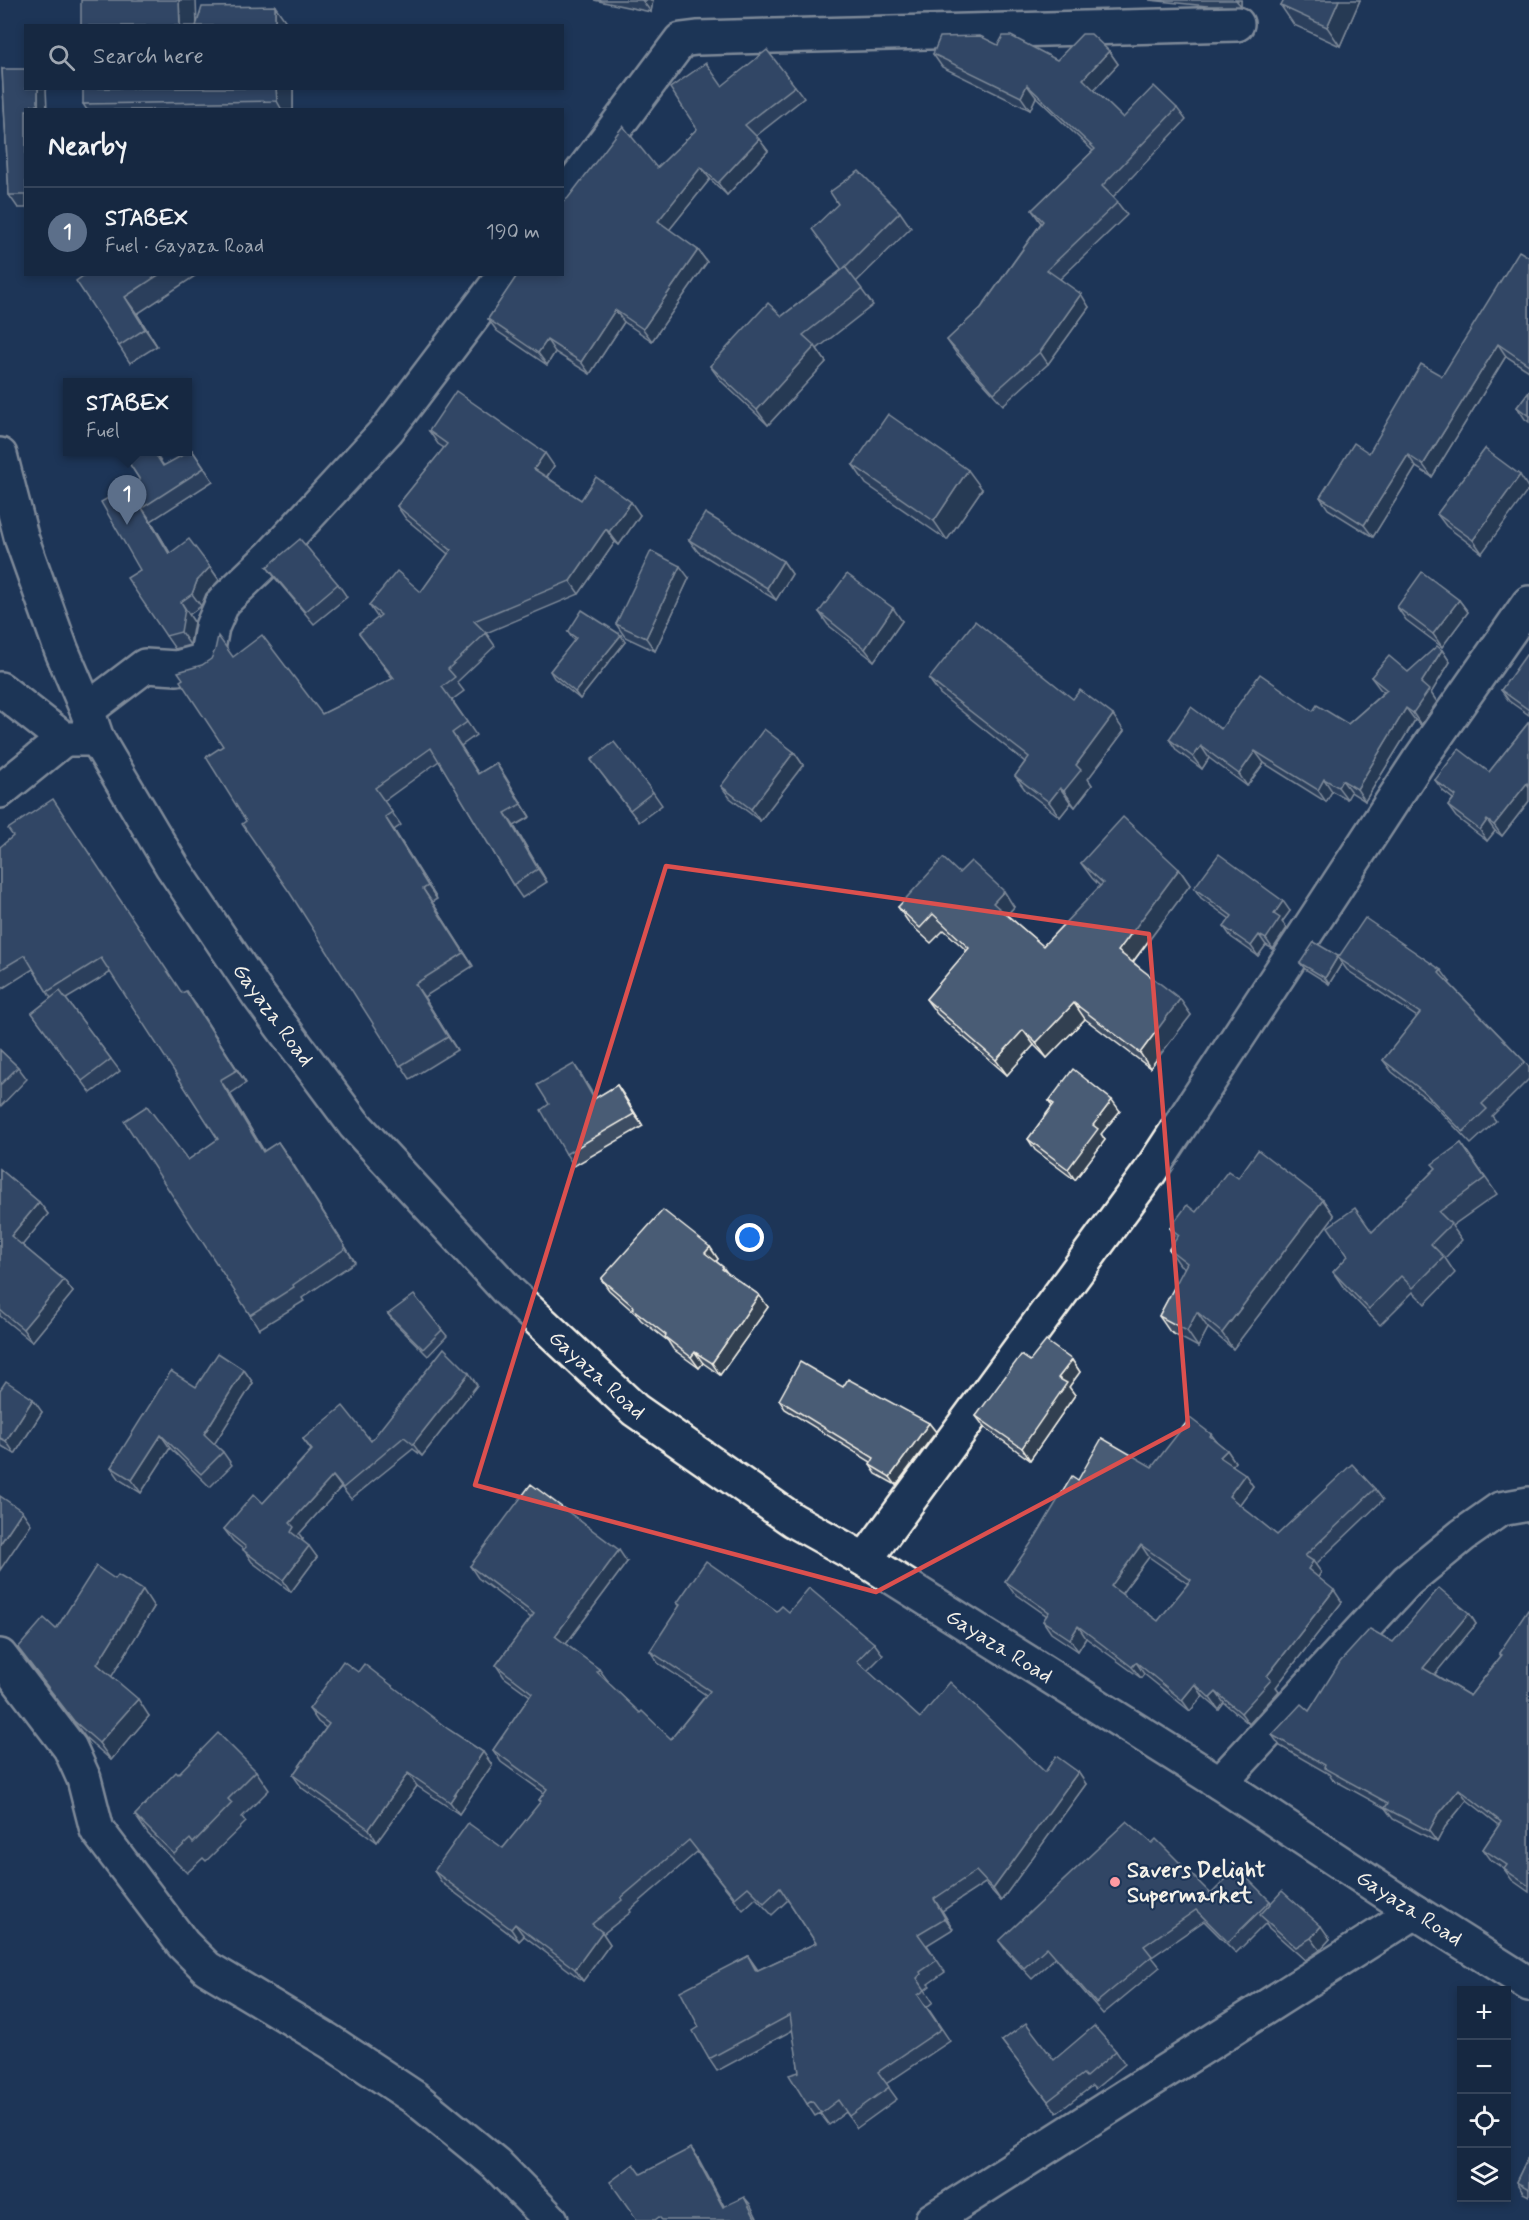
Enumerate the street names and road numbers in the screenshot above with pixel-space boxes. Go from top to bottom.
street label: Gayaza Road [225,958,319,1072]
street label: Gayaza Road [542,1325,651,1426]
street label: Gayaza Road [940,1603,1058,1691]
street label: Gayaza Road [1350,1864,1467,1953]

